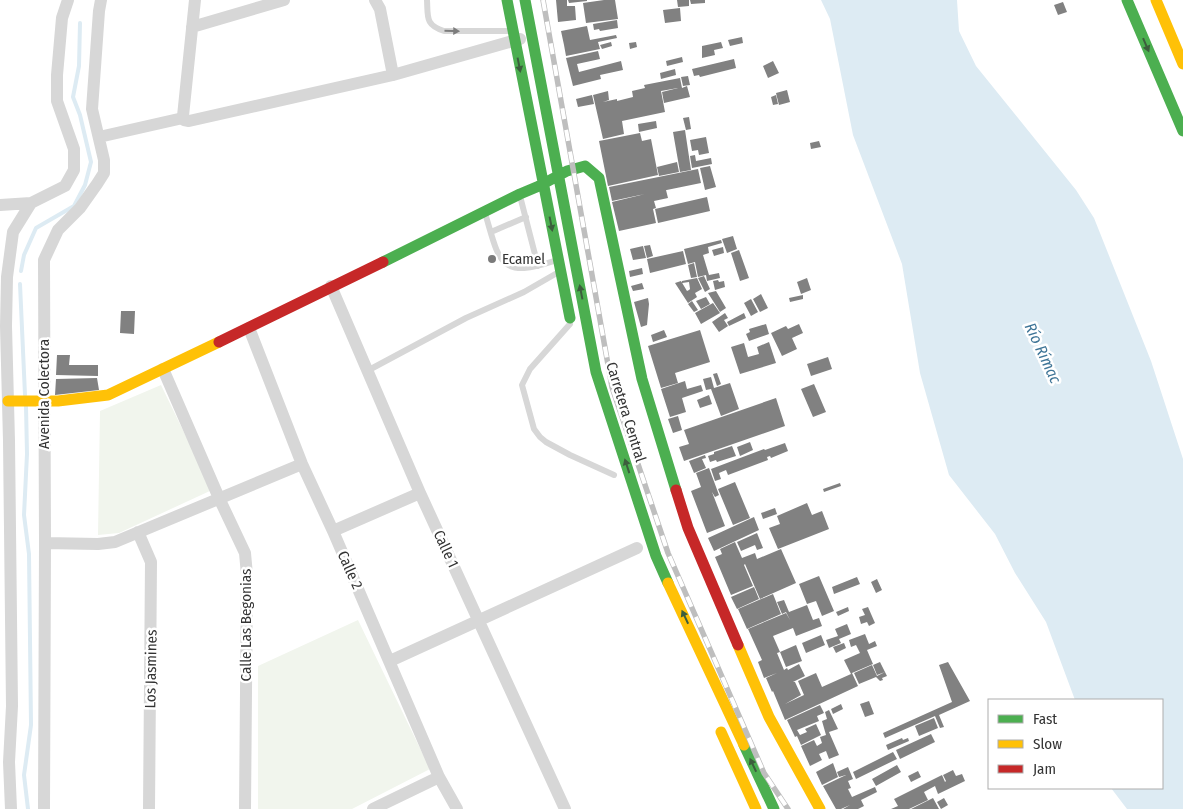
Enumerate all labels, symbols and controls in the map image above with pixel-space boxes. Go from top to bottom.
one-way arrow [445,27,461,35]
one-way arrow [1143,38,1151,52]
one-way arrow [516,57,524,73]
one-way arrow [547,217,555,232]
place label: Ecamel [502,250,545,268]
marker: Ecamel [486,253,498,265]
one-way arrow [576,284,584,300]
water label: Río Rímac [1021,320,1065,387]
street label: Avenida Colectora [35,339,53,449]
street label: Carretera Central [602,360,650,464]
one-way arrow [622,458,630,473]
street label: Calle 1 [430,527,462,571]
street label: Calle 2 [334,548,367,592]
street label: Calle Las Begonias [237,569,255,681]
one-way arrow [680,610,688,624]
street label: Los Jasmines [141,629,161,709]
legend [988,699,1163,789]
text: Fast [1033,710,1057,728]
text: Slow [1033,735,1062,753]
one-way arrow [749,758,757,772]
text: Jam [1033,760,1056,778]

